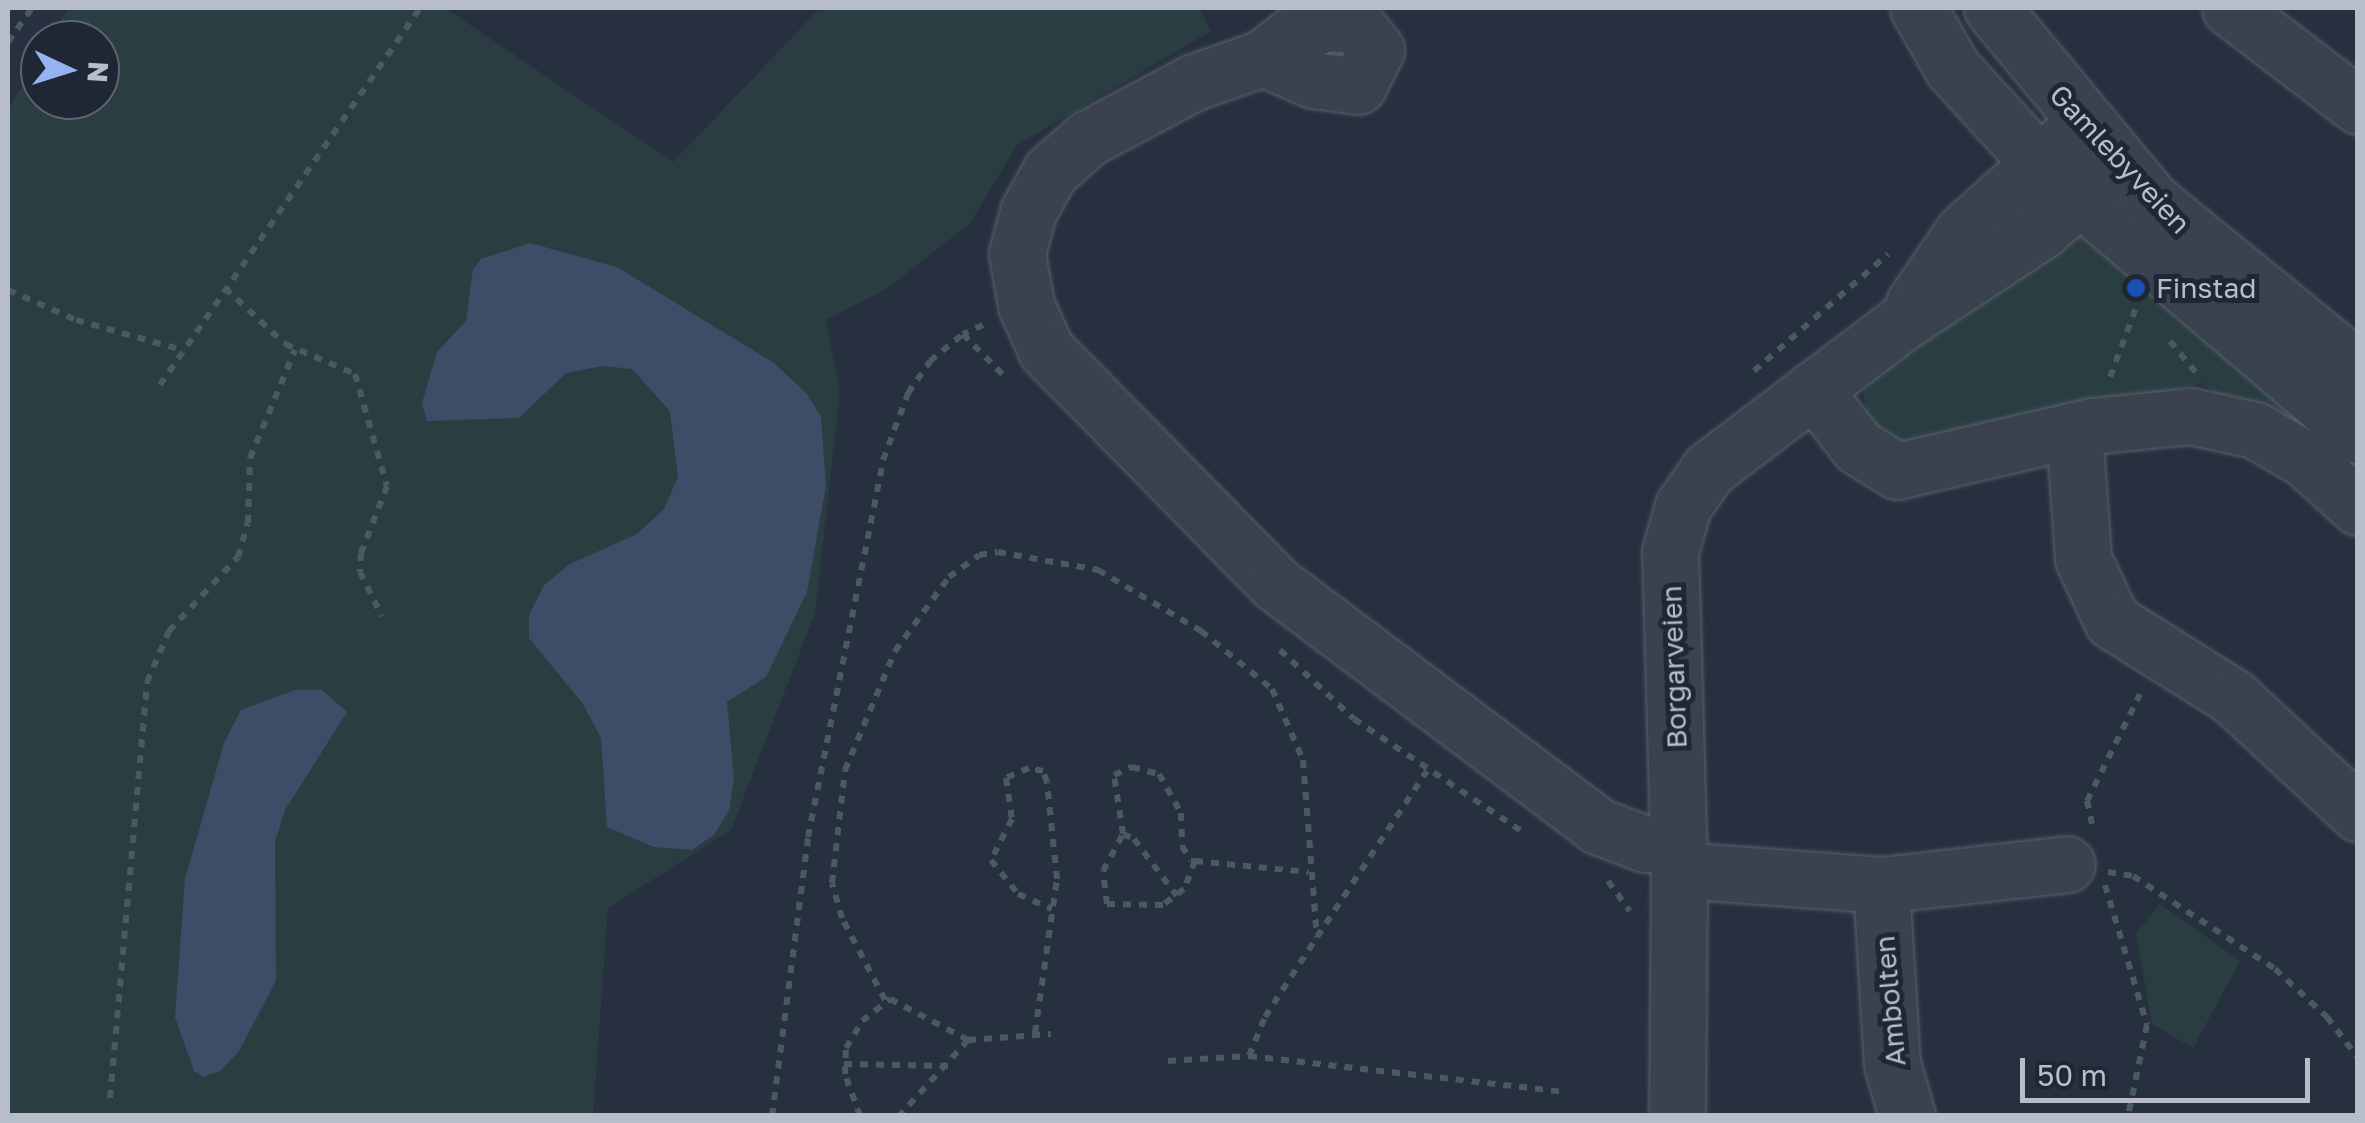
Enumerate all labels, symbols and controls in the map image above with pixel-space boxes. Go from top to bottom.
north arrow [20,20,120,120]
text: N [81,60,116,84]
street label: Gamlebyveien [2043,78,2197,240]
place label: Finstad [2156,271,2256,305]
marker: Finstad [2125,277,2147,299]
street label: Borgarveien [1654,585,1694,749]
street label: Ambolten [1868,934,1912,1068]
scale bar [2025,1038,2315,1100]
text: 50 m [2037,1057,2107,1093]

